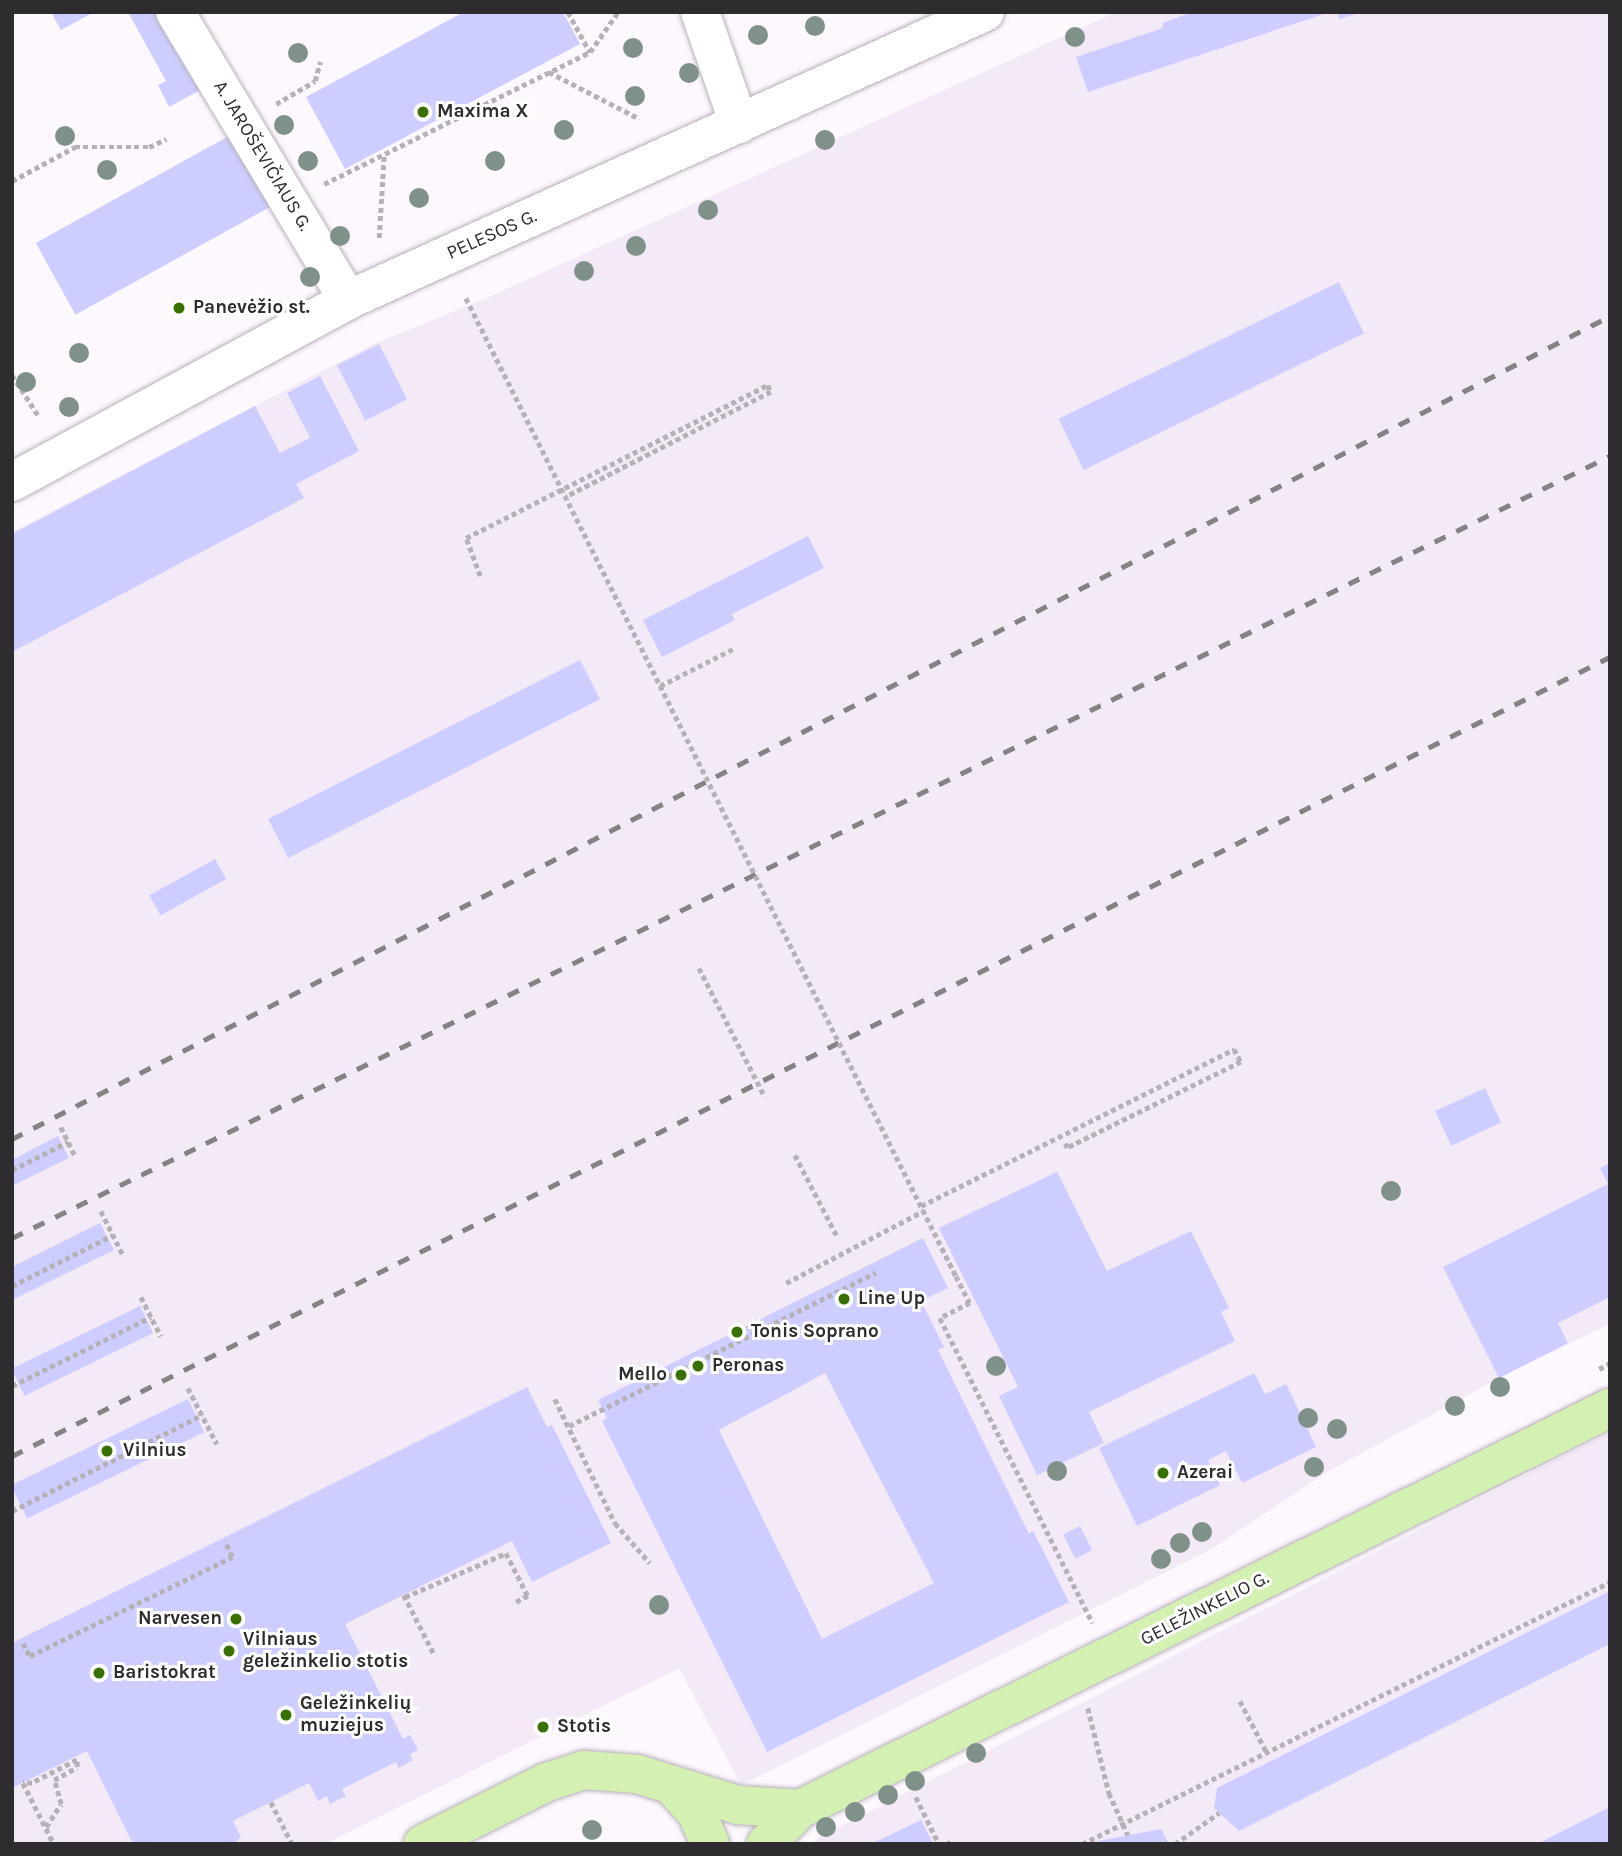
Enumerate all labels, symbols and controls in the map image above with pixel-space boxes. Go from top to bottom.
street label: A. JAROŠEVIČIAUS G. [208,77,316,235]
place label: Maxima X [437,101,528,123]
marker: Maxima X [415,104,431,120]
street label: PELESOS G. [443,205,541,265]
place label: Panevėžio st. [193,297,310,319]
marker: Panevėžio st. [171,300,187,316]
place label: Line Up [858,1288,925,1310]
marker: Line Up [836,1291,852,1307]
place label: Tonis Soprano [751,1321,879,1343]
marker: Tonis Soprano [729,1324,745,1340]
place label: Peronas [712,1355,784,1377]
marker: Peronas [690,1358,706,1374]
place label: Mello [618,1364,667,1386]
marker: Mello [673,1367,689,1383]
place label: Vilnius [123,1440,186,1462]
marker: Vilnius [97,1441,117,1461]
place label: Azerai [1177,1462,1233,1484]
marker: Azerai [1155,1465,1171,1481]
street label: GELEŽINKELIO G. [1137,1567,1273,1651]
place label: Narvesen [138,1608,222,1630]
marker: Narvesen [228,1611,244,1627]
place label: Vilniaus geležinkelio stotis [243,1629,408,1673]
marker: Vilniaus geležinkelio stotis [221,1643,237,1659]
place label: Baristokrat [113,1662,216,1684]
marker: Baristokrat [91,1665,107,1681]
place label: Geležinkelių muziejus [300,1693,412,1737]
marker: Geležinkelių muziejus [278,1707,294,1723]
place label: Stotis [557,1716,611,1738]
marker: Stotis [535,1719,551,1735]

